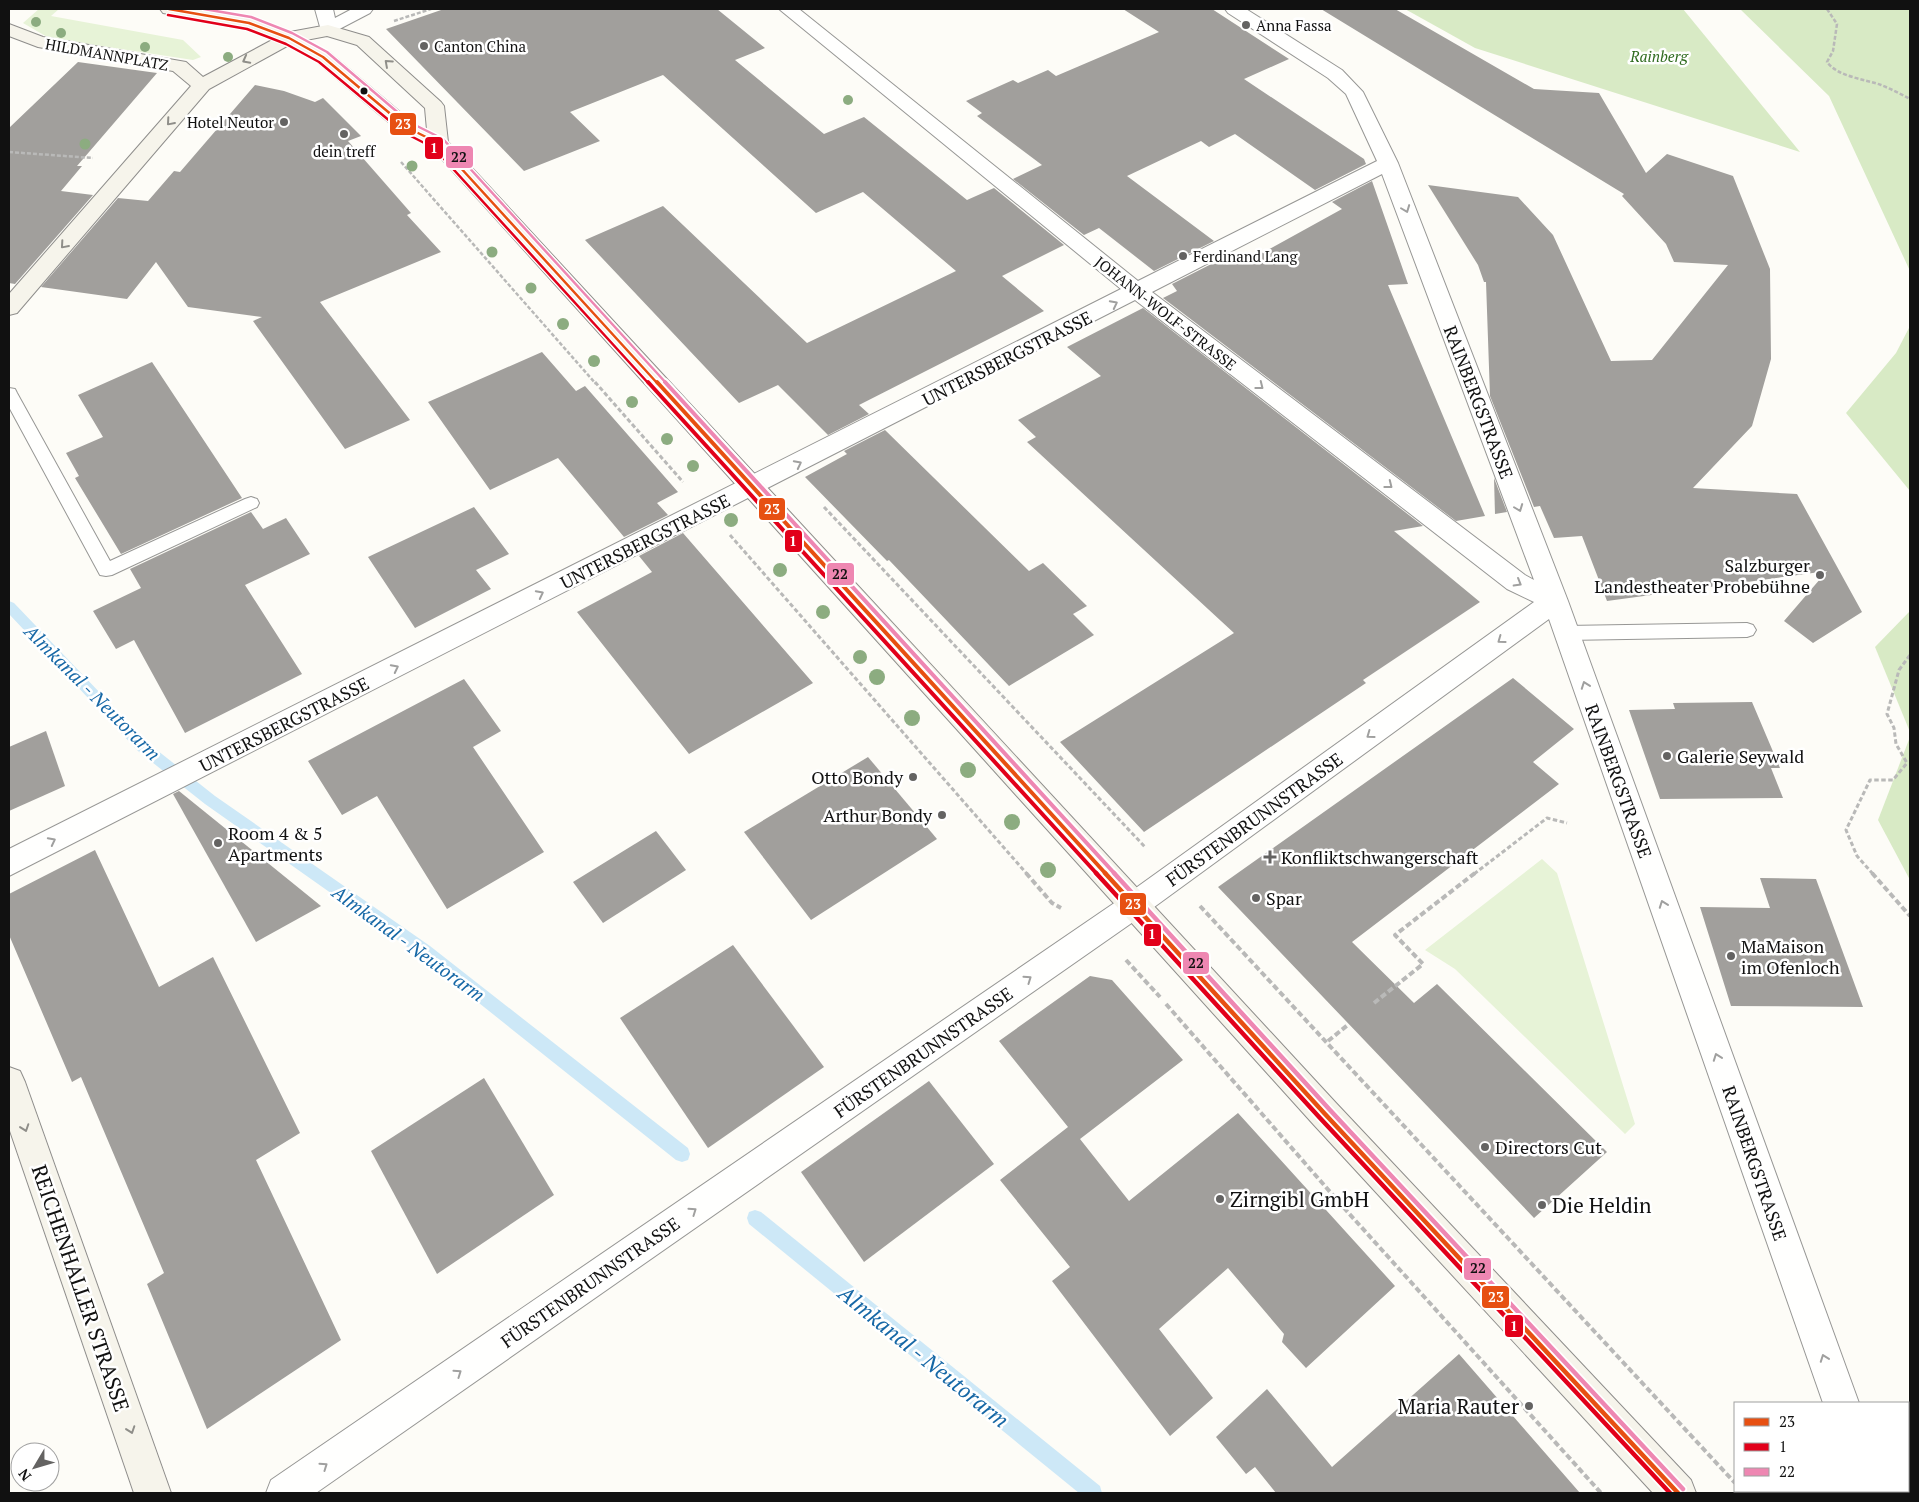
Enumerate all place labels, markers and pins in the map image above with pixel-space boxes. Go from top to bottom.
place label: Anna Fassa [1256,15,1332,35]
marker: Anna Fassa [1240,19,1252,31]
place label: Canton China [434,36,526,56]
marker: Canton China [418,40,430,52]
unlabelled marker [359,86,369,96]
place label: Hotel Neutor [187,112,274,132]
marker: Hotel Neutor [278,116,290,128]
marker: dein treff [338,128,350,140]
place label: dein treff [313,141,376,161]
place label: Ferdinand Lang [1193,246,1298,266]
marker: Ferdinand Lang [1177,250,1189,262]
place label: Salzburger Landestheater Probebühne [1594,553,1810,598]
marker: Salzburger Landestheater Probebühne [1814,569,1826,581]
place label: Galerie Seywald [1677,744,1804,768]
marker: Galerie Seywald [1661,750,1673,762]
place label: Otto Bondy [811,765,904,789]
marker: Otto Bondy [907,771,919,783]
place label: Arthur Bondy [823,803,933,827]
marker: Arthur Bondy [936,809,948,821]
place label: Room 4 & 5 Apartments [228,821,323,866]
marker: Room 4 & 5 Apartments [212,837,224,849]
place label: Konfliktschwangerschaft [1281,845,1479,869]
marker: Konfliktschwangerschaft [1263,850,1277,864]
place label: Spar [1266,886,1302,910]
marker: Spar [1250,892,1262,904]
place label: MaMaison im Ofenloch [1741,934,1840,979]
marker: MaMaison im Ofenloch [1725,950,1737,962]
place label: Directors Cut [1495,1135,1602,1159]
marker: Directors Cut [1479,1141,1491,1153]
place label: Zirngibl GmbH [1230,1185,1369,1213]
place label: Die Heldin [1552,1191,1652,1219]
marker: Zirngibl GmbH [1214,1193,1226,1205]
marker: Die Heldin [1536,1199,1548,1211]
place label: Maria Rauter [1398,1392,1519,1420]
marker: Maria Rauter [1523,1400,1535,1412]

